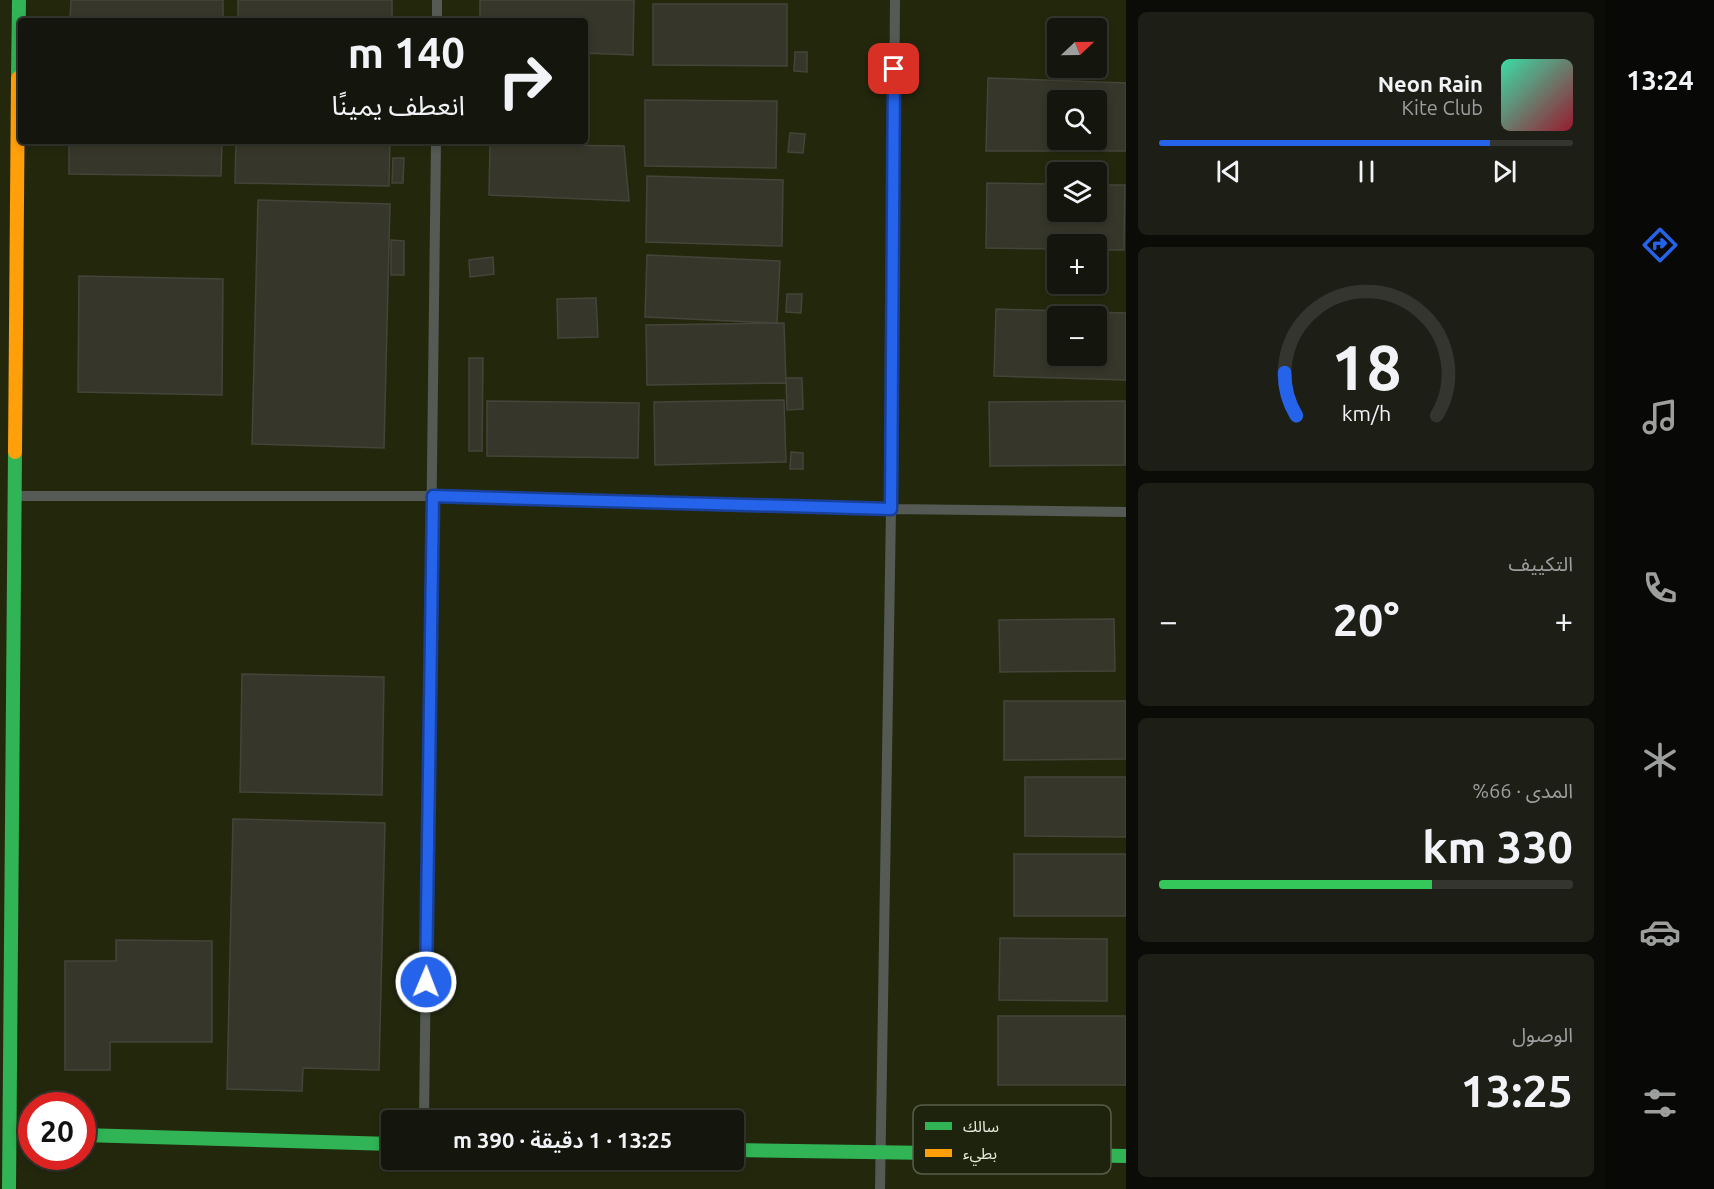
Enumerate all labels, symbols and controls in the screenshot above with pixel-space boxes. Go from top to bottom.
north arrow [1047,18,1107,78]
map controls [1047,18,1107,366]
text: 140 m [348,29,465,76]
icon: right [486,42,564,120]
pin [868,43,919,94]
icon: arrive [877,52,910,85]
text: 13:24 [1626,65,1694,95]
text: Neon Rain [1378,71,1483,96]
text: انعطف يمينًا [331,90,465,120]
button: search [1047,90,1107,150]
text: Kite Club [1402,96,1483,119]
icon: previous [1212,155,1245,188]
icon: pause [1350,155,1383,188]
icon: next [1488,155,1521,188]
button: layers [1047,162,1107,222]
icon: directions [1639,224,1681,266]
button: + [1047,234,1107,294]
button: − [1047,306,1107,366]
text: 18 [1331,332,1401,402]
icon: music [1639,396,1681,438]
text: km/h [1341,402,1391,426]
text: التكييف [1509,552,1573,575]
icon: phone [1639,567,1681,609]
text: 20° [1333,594,1399,645]
text: − [1159,602,1178,639]
text: + [1554,602,1573,639]
icon: climate [1639,739,1681,781]
text: المدى · 66% [1472,779,1573,802]
text: 330 km [1422,821,1573,872]
icon: car [1639,911,1681,953]
position arrow [394,950,458,1014]
text: الوصول [1512,1023,1573,1046]
text: 13:25 [1460,1065,1573,1116]
icon: filters [1639,1082,1681,1124]
speed limit sign: 20 [18,1092,96,1170]
legend [913,1105,1111,1174]
text: سالك [963,1117,999,1135]
text: 13:25 · 1 دقيقة · 390 m [453,1127,672,1152]
text: بطيء [963,1144,997,1166]

